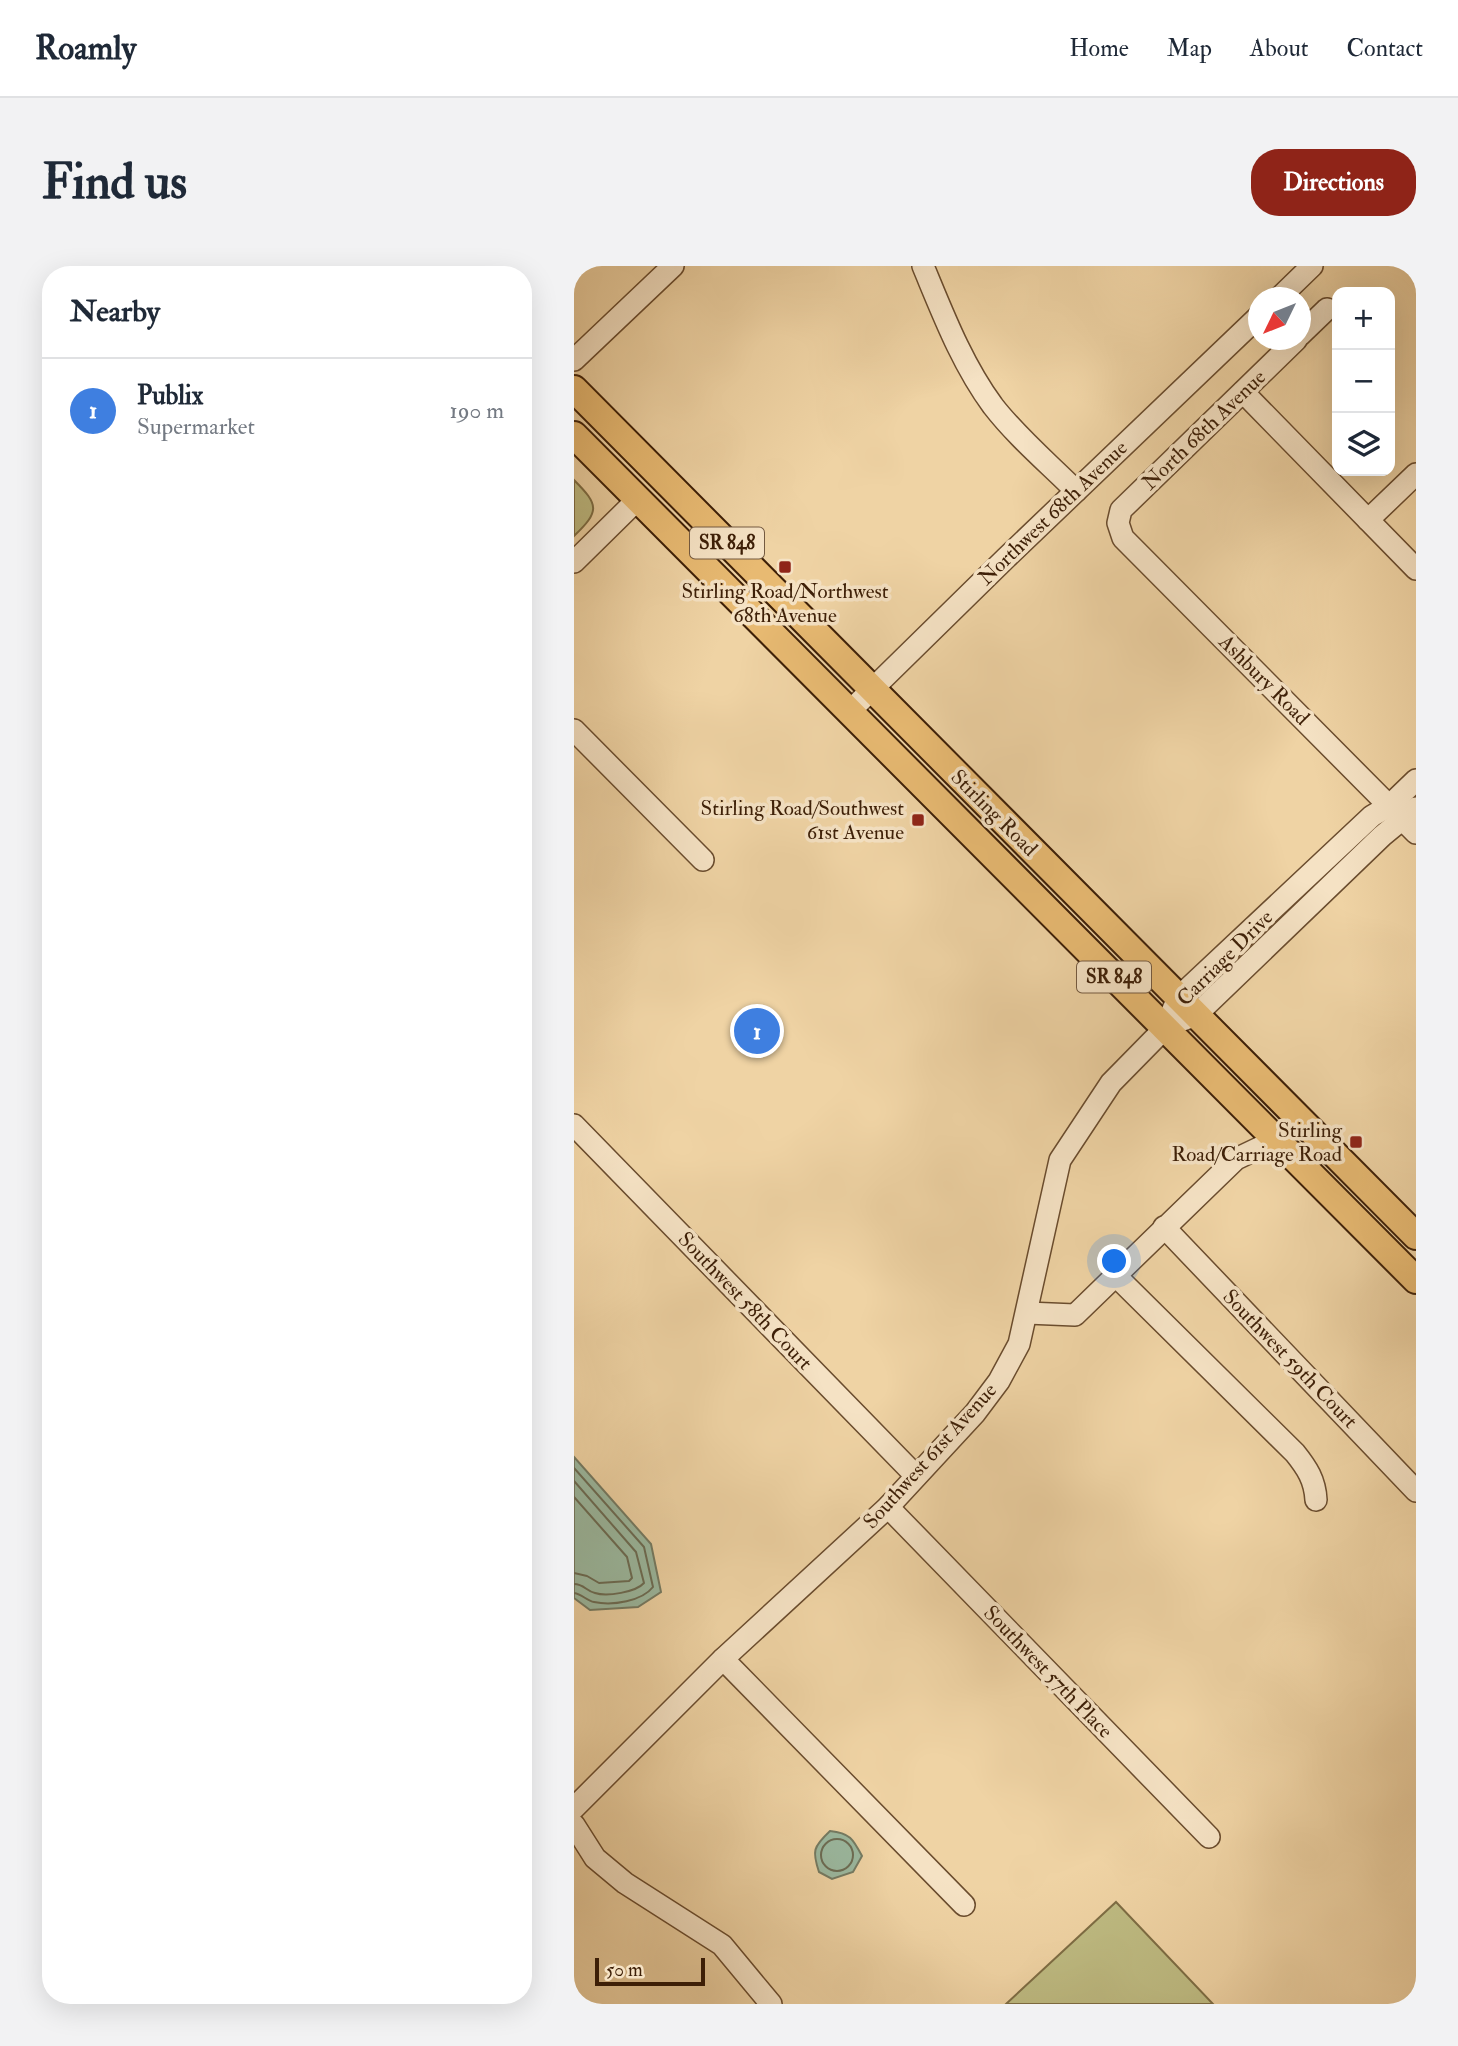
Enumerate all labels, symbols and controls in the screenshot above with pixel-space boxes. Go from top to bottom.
text: Roamly [35,28,136,69]
text: Home [1069,33,1129,64]
text: Map [1167,33,1212,64]
text: About [1250,33,1309,64]
text: Contact [1347,33,1423,64]
button: Directions [1251,149,1416,216]
text: Find us [42,152,187,213]
north arrow [1248,287,1311,350]
map controls [1332,287,1395,476]
button: + [1332,287,1395,350]
text: Nearby [70,293,160,330]
button: − [1332,350,1395,413]
street label: North 68th Avenue [1136,364,1272,496]
text: Publix [137,380,203,412]
text: 1 [89,396,97,425]
text: 190 m [450,396,504,425]
text: Supermarket [137,412,255,441]
button: layers [1332,413,1395,476]
street label: Northwest 68th Avenue [973,435,1133,591]
road number: SR 848 [690,528,764,558]
marker: Stirling Road/Northwest 68th Avenue [777,559,793,575]
place label: Stirling Road/Northwest 68th Avenue [681,578,889,629]
street label: Ashbury Road [1212,628,1316,732]
street label: Stirling Road [945,764,1044,863]
place label: Stirling Road/Southwest 61st Avenue [701,795,904,846]
marker: Stirling Road/Southwest 61st Avenue [910,812,926,828]
street label: Carriage Drive [1171,904,1279,1012]
road number: SR 848 [1077,962,1151,992]
pin: 1 [734,1005,780,1057]
place label: Stirling Road/Carriage Road [1171,1117,1343,1168]
marker: Stirling Road/Carriage Road [1348,1134,1364,1150]
street label: Southwest 58th Court [672,1226,818,1376]
your location [1097,1244,1131,1278]
street label: Southwest 59th Court [1217,1284,1364,1434]
street label: Southwest 61st Avenue [857,1377,1003,1535]
street label: Southwest 57th Place [978,1600,1119,1744]
scale bar [595,1955,705,1987]
text: 50 m [606,1958,643,1982]

